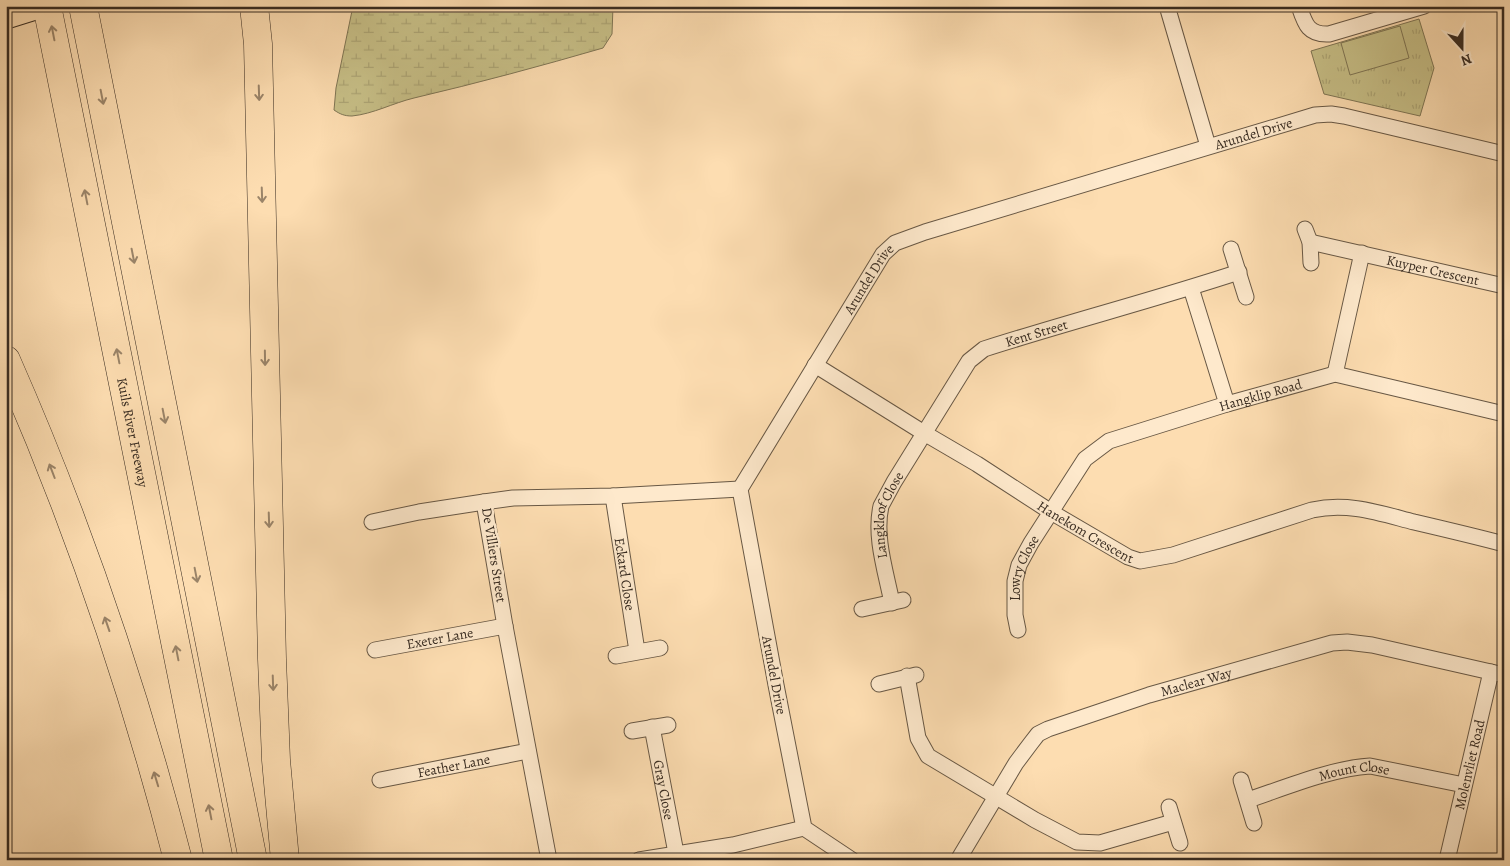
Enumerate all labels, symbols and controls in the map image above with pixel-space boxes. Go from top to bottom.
north arrow [1438,22,1488,72]
one-way arrow [47,25,57,41]
text: N [1458,49,1475,70]
one-way arrow [254,84,264,100]
one-way arrow [97,88,107,104]
street label: Arundel Drive [1212,113,1295,154]
one-way arrow [257,187,267,203]
one-way arrow [80,189,90,205]
street label: Arundel Drive [839,239,898,319]
one-way arrow [129,248,138,264]
street label: Kuyper Crescent [1385,250,1481,290]
street label: Kent Street [1003,314,1070,351]
one-way arrow [112,349,122,365]
one-way arrow [260,350,270,366]
street label: Hangklip Road [1217,374,1304,415]
street label: Kuils River Freeway [113,376,153,490]
one-way arrow [160,407,170,423]
one-way arrow [47,464,57,479]
street label: Langkloof Close [869,468,908,560]
street label: Hanekom Crescent [1034,496,1136,568]
street label: De Villiers Street [477,506,511,604]
one-way arrow [264,512,274,528]
street label: Lowry Close [1006,531,1043,601]
street label: Eckard Close [610,536,640,612]
one-way arrow [192,567,201,583]
one-way arrow [102,617,111,632]
street label: Exeter Lane [405,623,475,653]
street label: Arundel Drive [757,633,791,716]
one-way arrow [172,645,182,661]
street label: Maclear Way [1158,662,1234,701]
one-way arrow [268,675,277,691]
street label: Molenvliet Road [1450,717,1489,812]
street label: Feather Lane [416,749,491,782]
street label: Mount Close [1316,756,1392,785]
street label: Gray Close [649,758,679,821]
one-way arrow [150,771,160,787]
one-way arrow [204,804,214,820]

